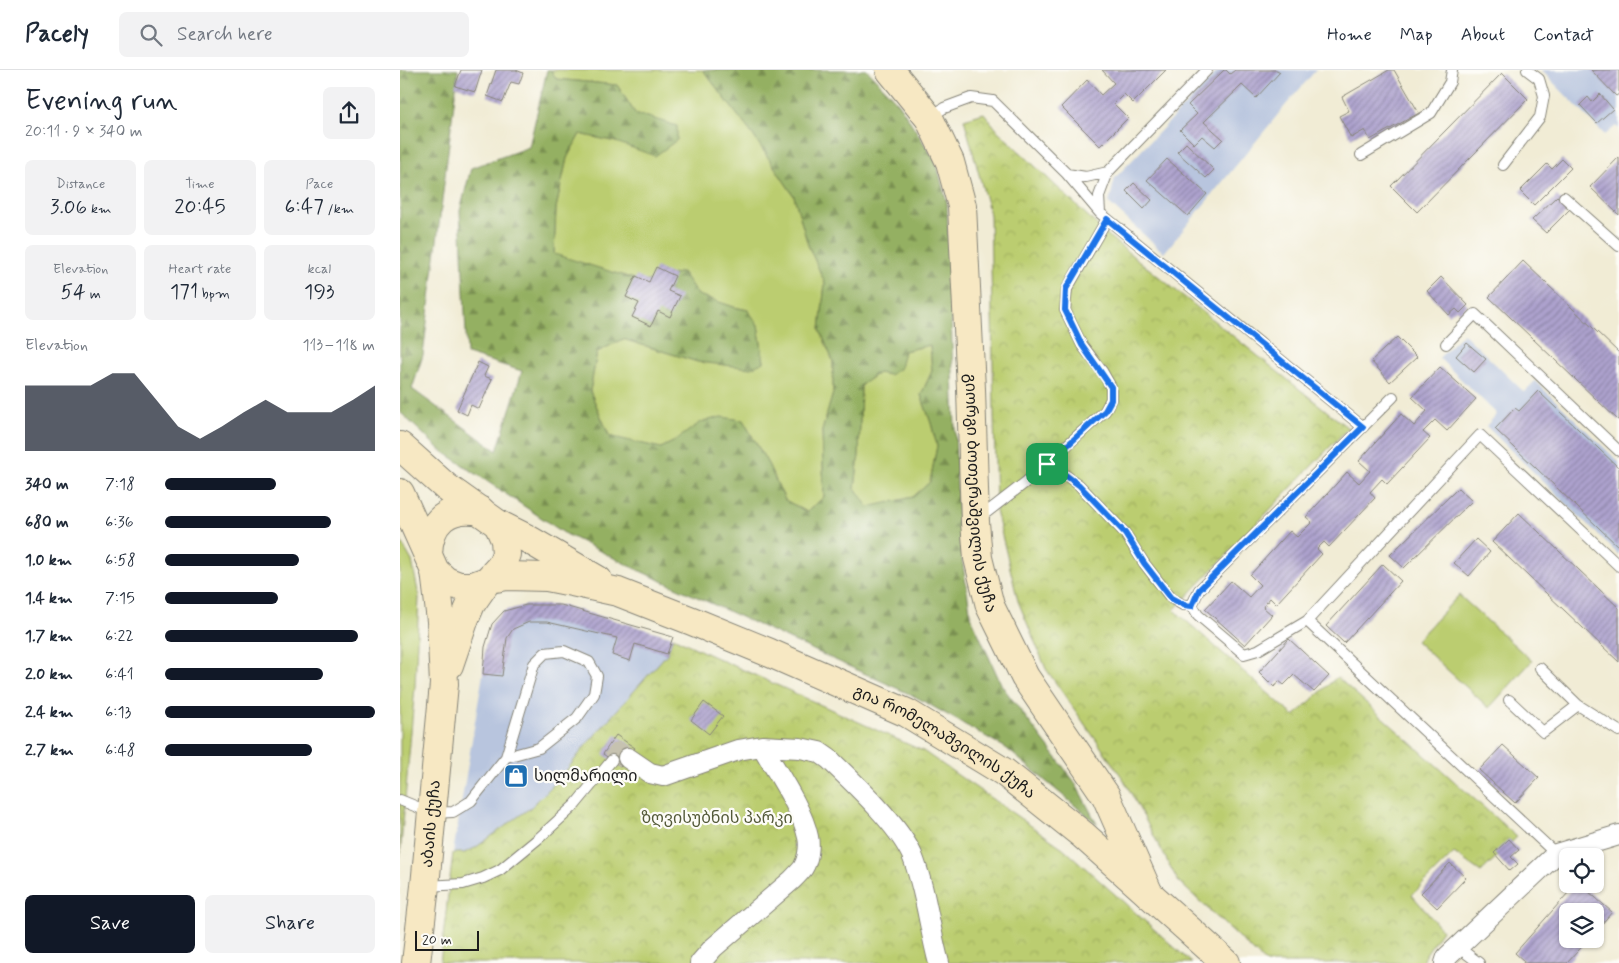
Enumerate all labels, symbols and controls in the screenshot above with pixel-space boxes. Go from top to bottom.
search box [119,12,469,57]
text: Pacely [25,19,89,50]
icon: search [137,21,165,49]
text: Search here [177,22,273,47]
text: Home [1327,23,1372,47]
text: Map [1400,23,1433,47]
text: About [1461,23,1505,47]
text: Contact [1533,23,1594,47]
text: Evening run [25,83,178,120]
button: share [323,87,375,139]
text: 20:11 · 9 × 340 m [25,121,143,142]
text: Distance [56,175,105,193]
text: Time [185,175,215,193]
text: Pace [305,175,333,193]
text: 3.06 [50,193,87,221]
text: 20:45 [174,193,226,221]
text: 6:47 [285,193,324,221]
text: km [87,200,111,218]
text: /km [324,200,354,218]
text: Elevation [53,260,108,278]
text: Heart rate [169,260,231,278]
text: kcal [308,260,331,278]
text: 54 [61,278,86,306]
text: 171 [170,278,198,306]
text: 193 [304,278,335,306]
text: m [86,285,101,303]
text: bpm [198,285,230,303]
text: Elevation [25,335,88,356]
text: 113–118 m [302,335,375,356]
street label: გიორგი ბოთერაშვილის ქუჩა [960,373,1002,616]
pin [1026,443,1068,485]
icon: arrive [1033,450,1061,478]
text: 340 m [25,474,69,495]
text: 7:18 [105,474,135,495]
text: 680 m [25,512,69,533]
text: 6:36 [105,512,134,533]
text: 1.0 km [25,550,72,571]
text: 6:58 [105,550,136,571]
text: 1.4 km [25,588,72,609]
text: 7:15 [105,588,135,609]
text: 1.7 km [25,626,73,647]
text: 6:22 [105,626,134,647]
text: 2.0 km [25,664,73,685]
text: 6:41 [105,664,134,685]
street label: გია რომელაშვილის ქუჩა [850,680,1040,803]
text: 2.4 km [25,702,73,723]
text: 6:13 [105,702,131,723]
text: 2.7 km [25,740,74,761]
text: 6:48 [105,740,136,761]
shop icon: სილმარილი [503,763,529,789]
place label: სილმარილი [534,766,637,787]
street label: აბაის ქუჩა [416,779,445,869]
park label: ზღვისუბნის პარკი [641,808,793,829]
map controls [1559,848,1604,948]
button: locate [1559,848,1604,893]
button: Save [25,895,195,953]
button: Share [205,895,375,953]
button: layers [1559,903,1604,948]
scale bar [415,928,479,951]
text: 20 m [422,931,452,949]

